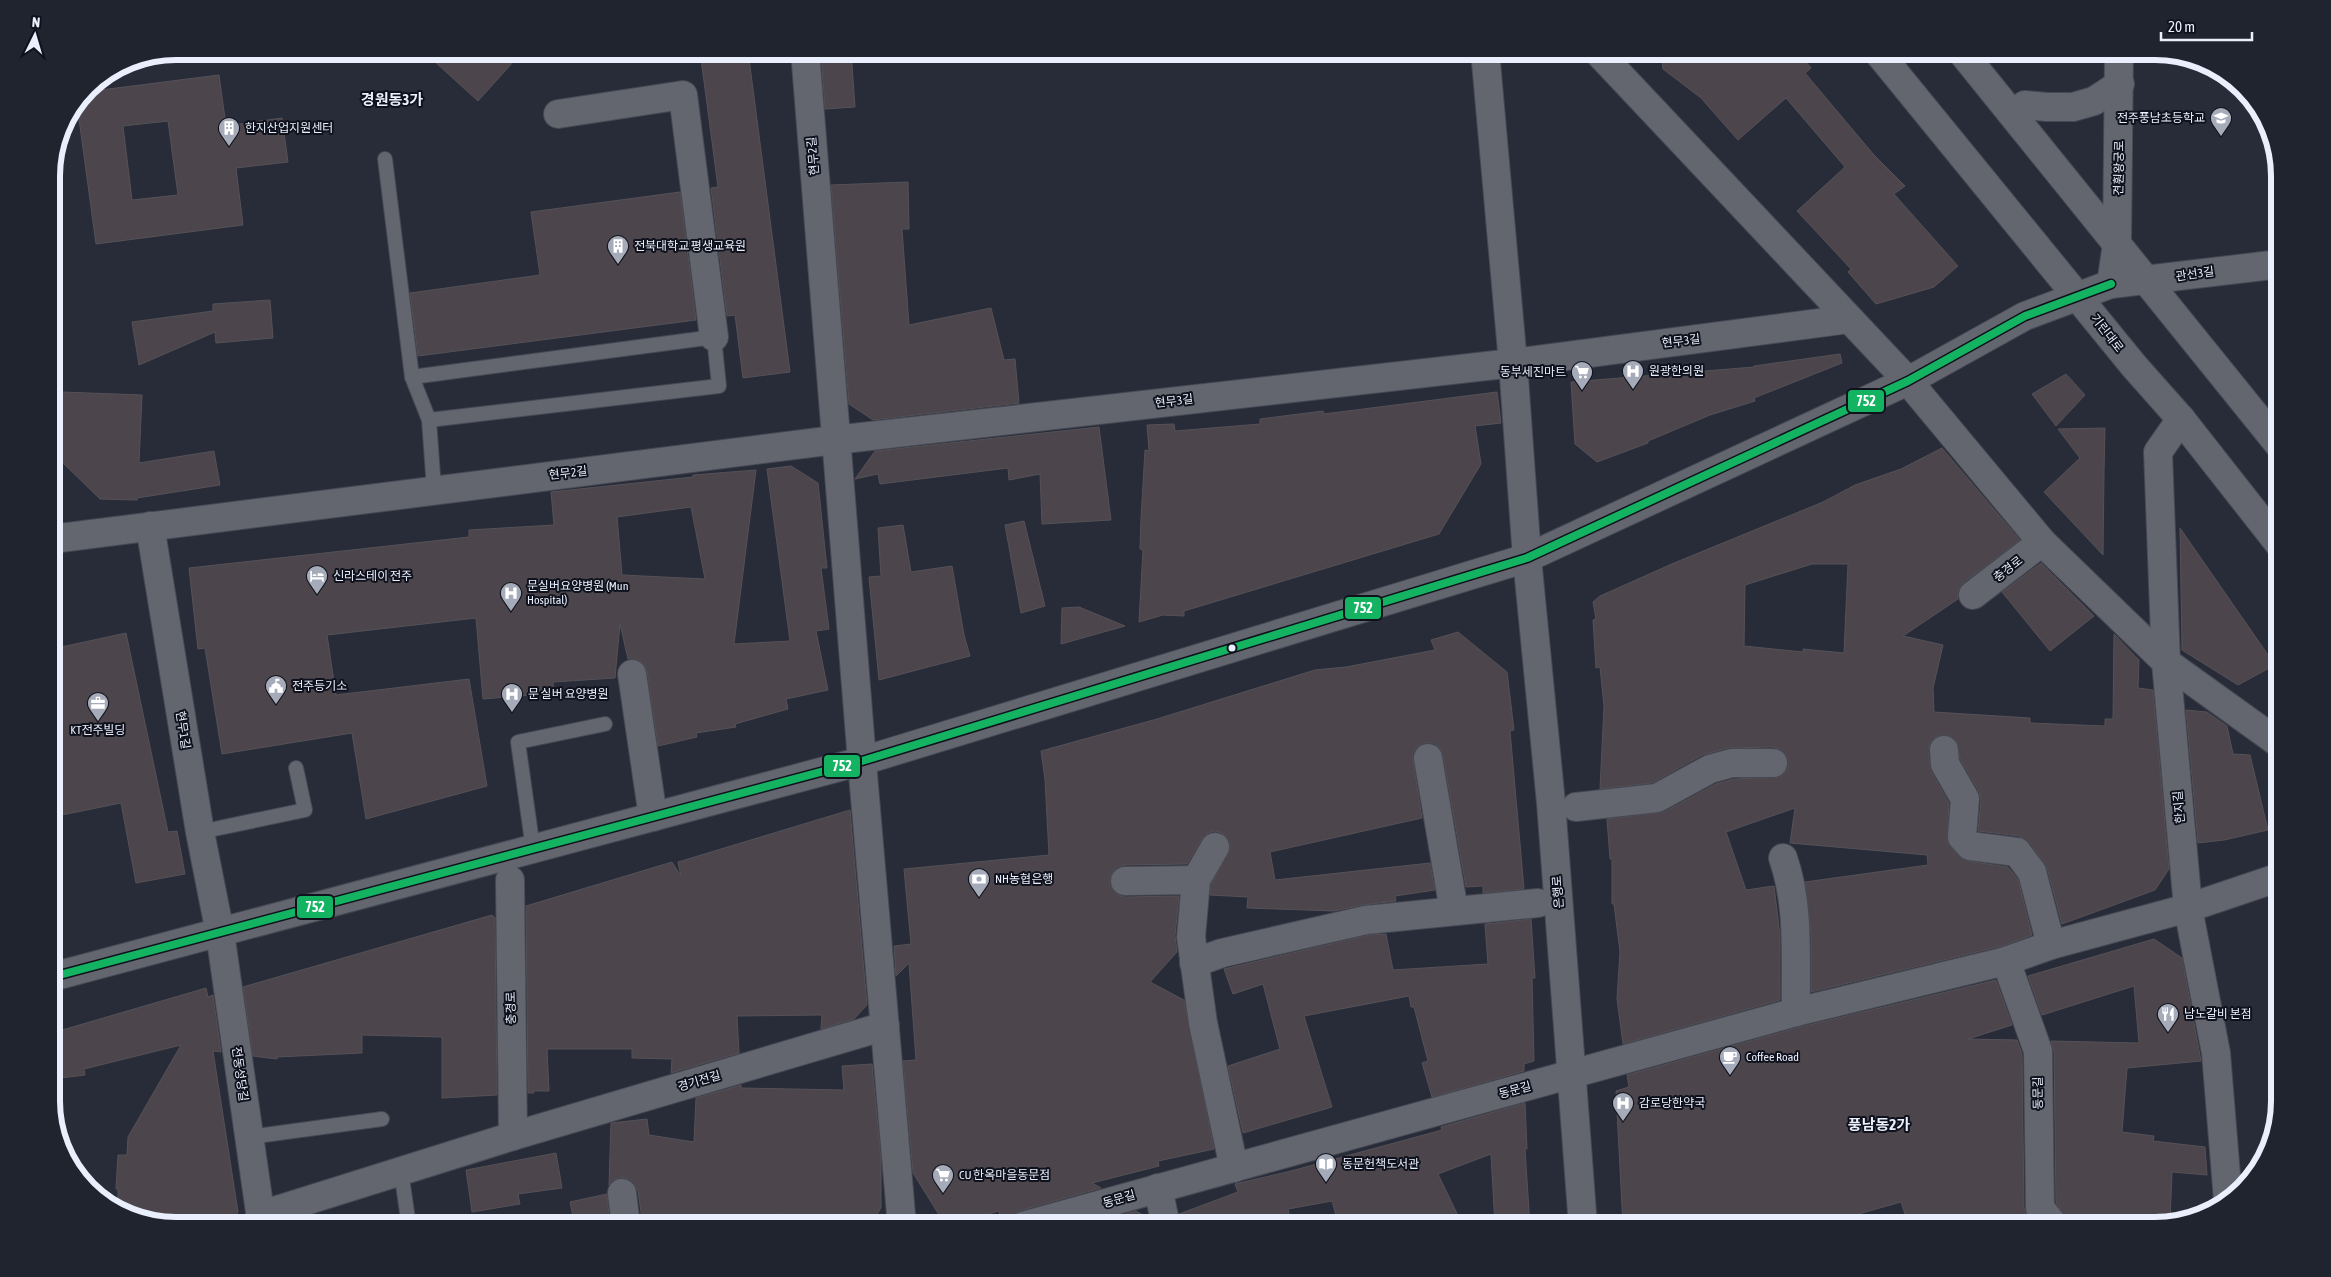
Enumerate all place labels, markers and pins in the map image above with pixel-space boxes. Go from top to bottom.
school or university icon: 전주풍남초등학교 [2209,106,2233,137]
place label: 전주풍남초등학교 [2117,111,2205,125]
building icon: 한지산업지원센터 [217,116,241,147]
place label: 한지산업지원센터 [245,121,333,135]
building icon: 전북대학교 평생교육원 [606,234,630,265]
place label: 전북대학교 평생교육원 [634,239,746,253]
hospital icon: 원광한의원 [1621,359,1645,390]
supermarket icon: 동부세진마트 [1570,360,1594,391]
place label: 원광한의원 [1649,364,1704,378]
place label: 동부세진마트 [1500,365,1566,379]
hotel icon: 신라스테이 전주 [305,564,329,595]
place label: 신라스테이 전주 [333,569,412,583]
place label: 문실버요양병원 (Mun Hospital) [527,579,628,607]
hospital icon: 문실버요양병원 (Mun Hospital) [499,581,523,612]
unlabelled marker [1227,643,1237,653]
public building icon: 전주등기소 [264,674,288,705]
place label: 전주등기소 [292,679,347,693]
hospital icon: 문 실버 요양병원 [500,682,524,713]
place label: 문 실버 요양병원 [528,687,609,701]
office icon: KT전주빌딩 [86,691,110,722]
place label: KT전주빌딩 [70,723,126,737]
bank icon: NH농협은행 [967,867,991,898]
place label: NH농협은행 [995,872,1053,886]
restaurant icon: 남노갈비 본점 [2156,1002,2180,1033]
place label: 남노갈비 본점 [2184,1007,2252,1021]
cafe icon: Coffee Road [1718,1045,1742,1076]
place label: Coffee Road [1746,1050,1799,1064]
hospital icon: 감로당한약국 [1611,1091,1635,1122]
place label: 감로당한약국 [1639,1096,1705,1110]
library icon: 동문헌책도서관 [1314,1152,1338,1183]
place label: 동문헌책도서관 [1342,1157,1419,1171]
supermarket icon: CU 한옥마을동문점 [931,1163,955,1194]
place label: CU 한옥마을동문점 [959,1168,1050,1182]

